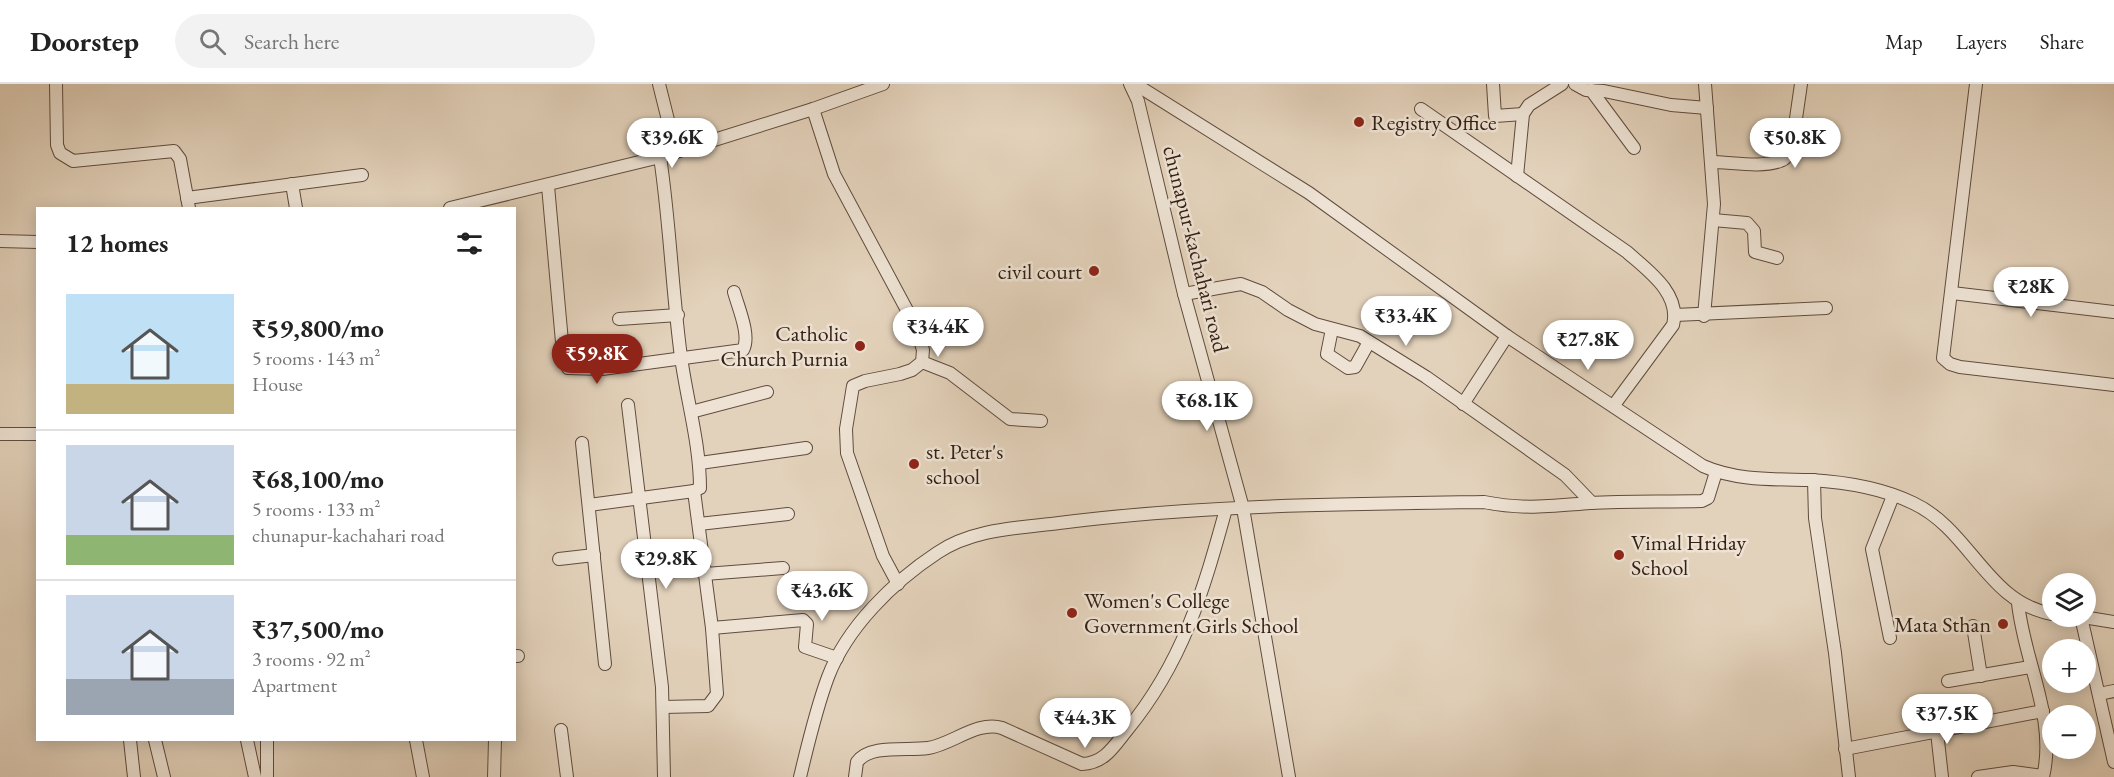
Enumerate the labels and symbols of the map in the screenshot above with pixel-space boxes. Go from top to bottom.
place label: Registry Office [1371,108,1497,137]
marker: Registry Office [1352,115,1366,129]
pin: ₹39.6K [623,118,721,169]
pin: ₹50.8K [1746,118,1844,169]
street label: chunapur-kachahari road [1156,143,1236,356]
place label: civil court [998,257,1082,286]
marker: civil court [1087,264,1101,278]
pin: ₹28K [1995,267,2067,318]
pin: ₹33.4K [1357,296,1455,347]
pin: ₹34.4K [889,307,987,358]
place label: Catholic Church Purnia [721,319,848,373]
pin: ₹27.8K [1539,320,1637,371]
pin: ₹59.8K [548,334,646,385]
marker: Catholic Church Purnia [853,339,867,353]
pin: ₹68.1K [1158,381,1256,432]
place label: st. Peter's school [926,437,1003,491]
marker: st. Peter's school [907,457,921,471]
place label: Vimal Hriday School [1631,528,1747,582]
pin: ₹29.8K [617,539,715,590]
marker: Vimal Hriday School [1612,548,1626,562]
pin: ₹43.6K [773,571,871,622]
place label: Women's College Government Girls School [1084,586,1299,640]
marker: Women's College Government Girls School [1065,606,1079,620]
place label: Mata Sthan [1894,610,1991,639]
marker: Mata Sthan [1996,617,2010,631]
pin: ₹37.5K [1898,694,1996,745]
pin: ₹44.3K [1036,698,1134,749]

